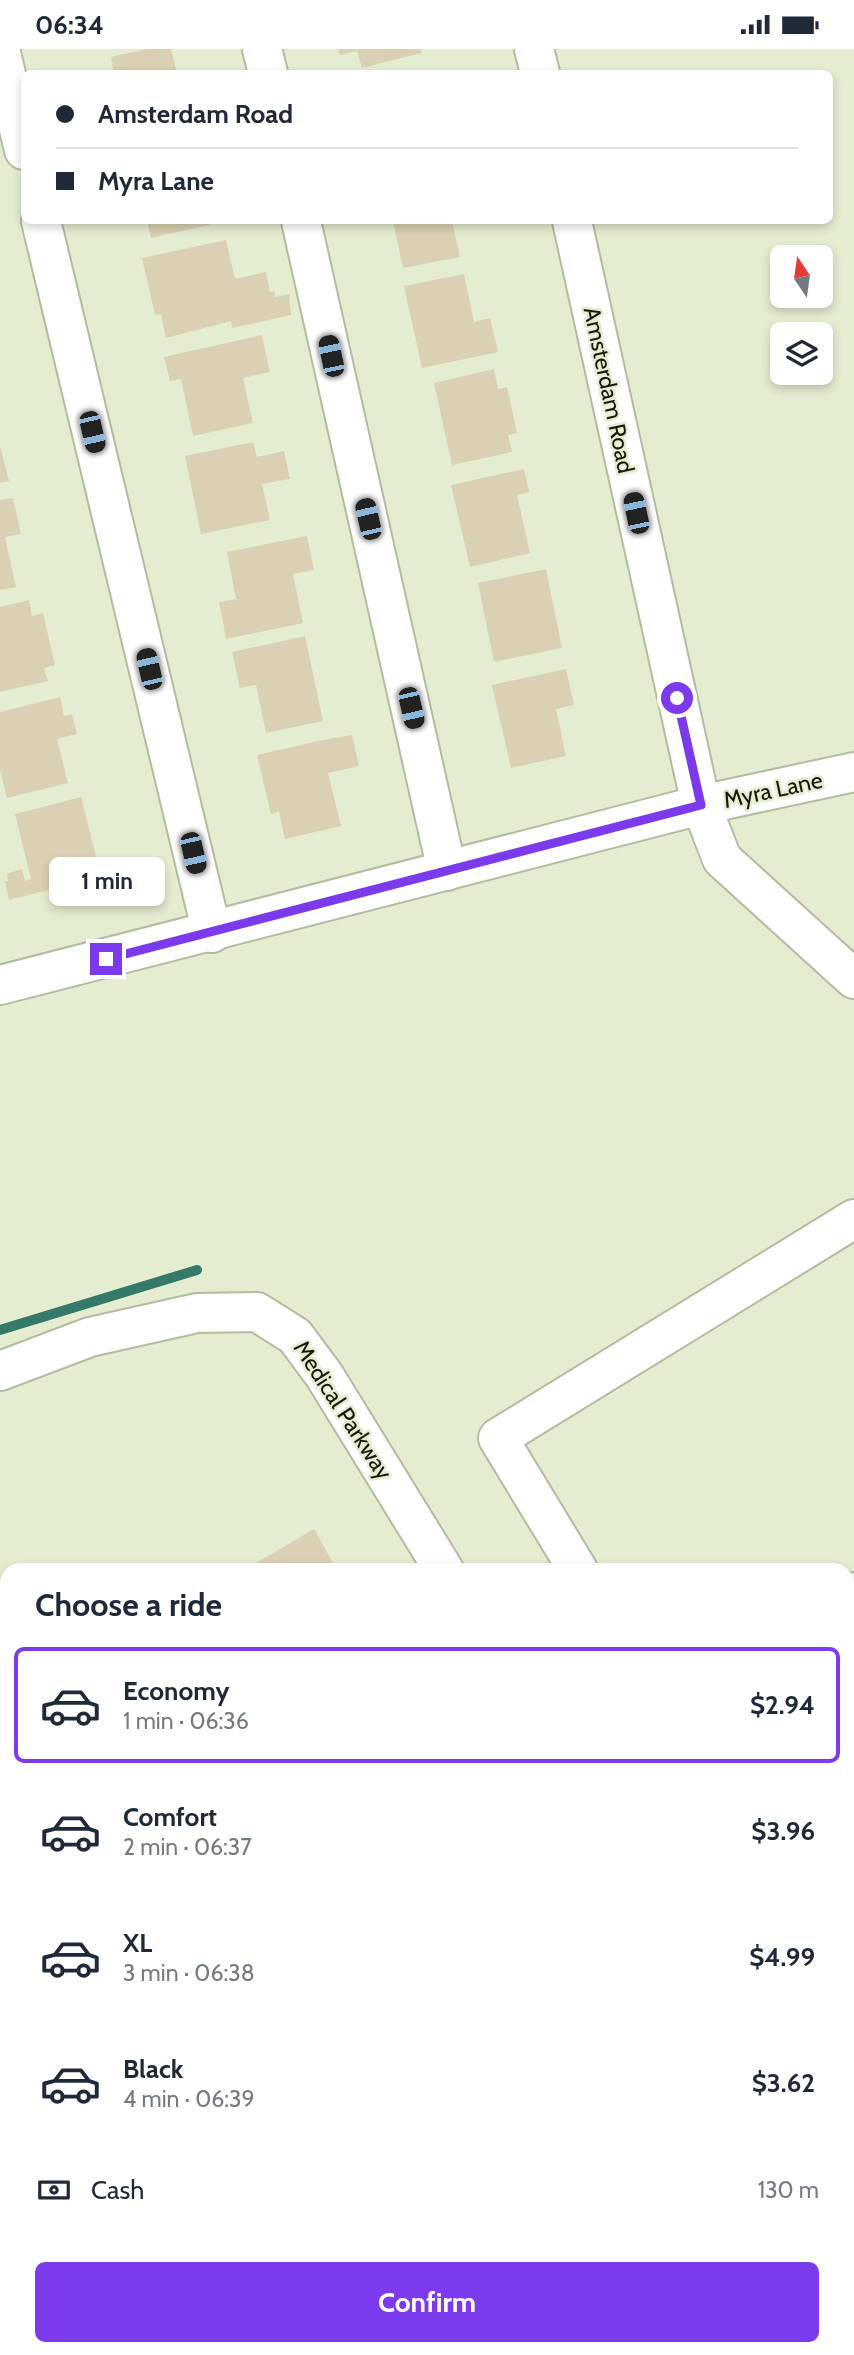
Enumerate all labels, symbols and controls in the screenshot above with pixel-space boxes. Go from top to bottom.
text: 06:34 [35,9,104,41]
text: Amsterdam Road [98,98,293,130]
text: Myra Lane [98,165,214,197]
north arrow [770,245,833,308]
map controls [770,245,833,385]
street label: Amsterdam Road [578,304,640,476]
button: layers [770,322,833,385]
car [317,333,346,379]
car [78,409,107,455]
car [622,490,651,536]
car [354,496,383,542]
car [135,646,164,692]
route start [661,682,693,714]
car [397,685,426,731]
street label: Myra Lane [721,766,825,814]
car [179,830,208,876]
callout: 1 min [48,857,164,907]
text: 1 min [81,867,133,895]
route end [90,943,122,975]
street label: Medical Parkway [288,1335,399,1485]
text: Choose a ride [35,1585,222,1624]
icon: car [39,1674,102,1737]
text: Economy [123,1675,229,1707]
text: $2.94 [750,1689,815,1721]
text: 1 min · 06:36 [123,1707,249,1735]
icon: car [39,1800,102,1863]
text: Comfort [123,1801,217,1833]
text: $3.96 [751,1815,815,1847]
text: 2 min · 06:37 [123,1833,252,1861]
icon: car [39,1926,102,1989]
text: XL [123,1927,152,1959]
text: $4.99 [749,1941,815,1973]
text: 3 min · 06:38 [123,1959,255,1987]
icon: car [39,2052,102,2115]
text: Black [123,2053,183,2085]
text: $3.62 [752,2067,815,2099]
text: 4 min · 06:39 [123,2085,255,2113]
icon: cash [35,2171,73,2209]
text: Cash [91,2174,144,2206]
text: 130 m [758,2176,819,2204]
button: Confirm [35,2262,819,2342]

